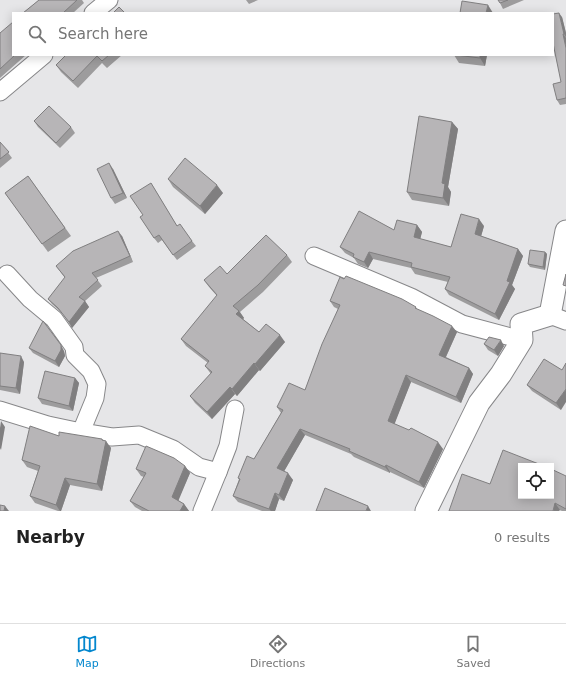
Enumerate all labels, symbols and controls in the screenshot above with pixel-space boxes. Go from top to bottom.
search box [12,12,554,56]
icon: search [26,23,48,45]
text: Search here [58,25,148,43]
map controls [518,463,554,499]
button: locate [518,463,554,499]
text: Nearby [16,527,85,547]
text: 0 results [494,530,550,545]
tab: Map [76,633,99,670]
tab: Directions [250,633,305,670]
tab: Saved [456,633,490,670]

